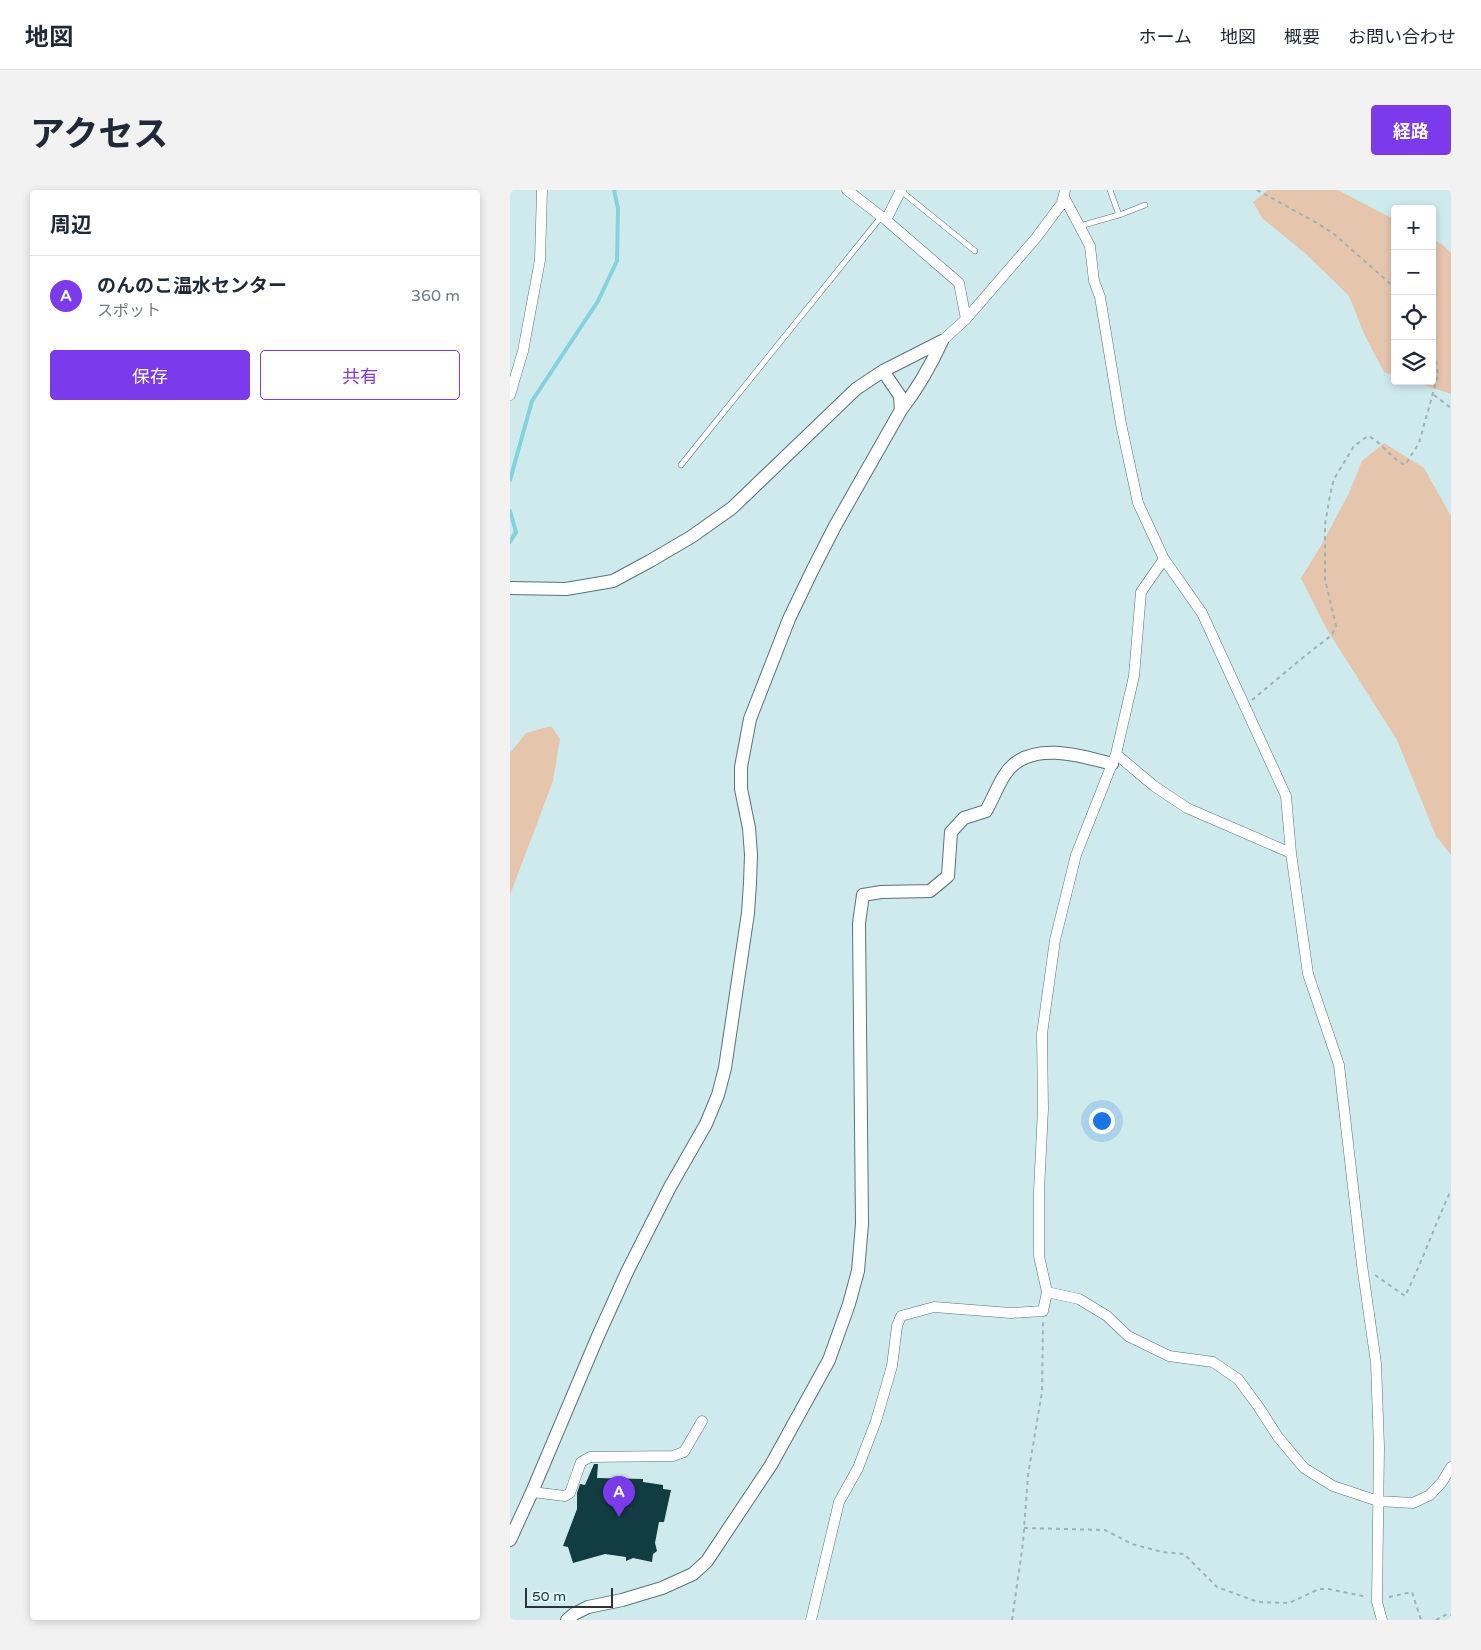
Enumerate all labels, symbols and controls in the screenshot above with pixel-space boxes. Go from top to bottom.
text: 地図 [25,23,73,52]
text: ホーム [1139,26,1192,48]
text: 地図 [1220,26,1256,48]
text: 概要 [1284,26,1320,48]
text: お問い合わせ [1348,26,1456,48]
button: 経路 [1371,105,1451,155]
text: アクセス [30,114,168,156]
map controls [1391,205,1436,385]
button: + [1391,205,1436,250]
text: 周辺 [50,213,92,238]
button: − [1391,250,1436,295]
text: のんのこ温水センター [97,275,287,297]
text: A [60,286,72,306]
text: 360 m [411,286,460,306]
button: locate [1391,295,1436,340]
text: スポット [97,301,161,321]
button: layers [1391,340,1436,385]
button: 保存 [50,350,250,400]
button: 共有 [260,350,460,400]
your location [1089,1108,1115,1134]
pin: A [603,1476,635,1517]
scale bar [525,1585,612,1608]
text: 50 m [532,1588,566,1605]

